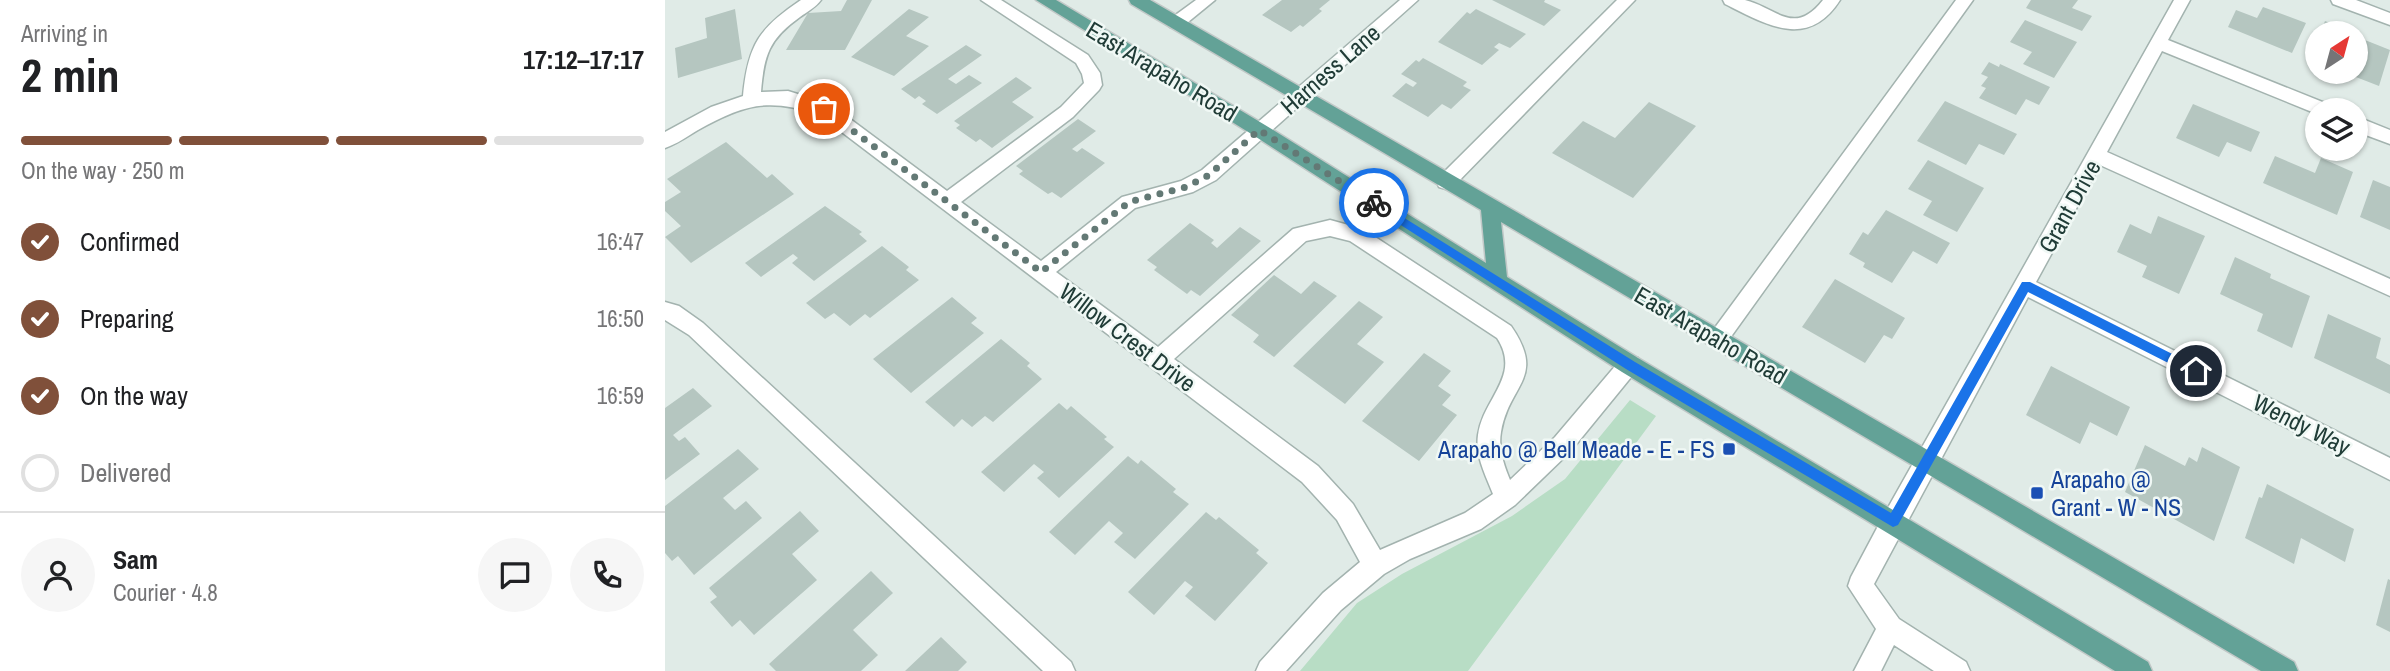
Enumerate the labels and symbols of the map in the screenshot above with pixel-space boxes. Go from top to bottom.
street label: East Arapaho Road [1081,13,1243,129]
street label: Harness Lane [1273,17,1387,121]
north arrow [2305,21,2368,84]
pin [794,79,854,139]
street label: Grant Drive [2030,154,2108,258]
courier [1339,168,1409,238]
street label: Willow Crest Drive [1053,275,1203,399]
street label: East Arapaho Road [1629,278,1793,392]
pin [2166,341,2226,401]
street label: Wendy Way [2248,386,2356,462]
place label: Arapaho @ Bell Meade - E - FS [1437,433,1715,465]
marker: Arapaho @ Bell Meade - E - FS [1721,441,1737,457]
place label: Arapaho @ Grant - W - NS [2050,463,2181,523]
marker: Arapaho @ Grant - W - NS [2029,485,2045,501]

